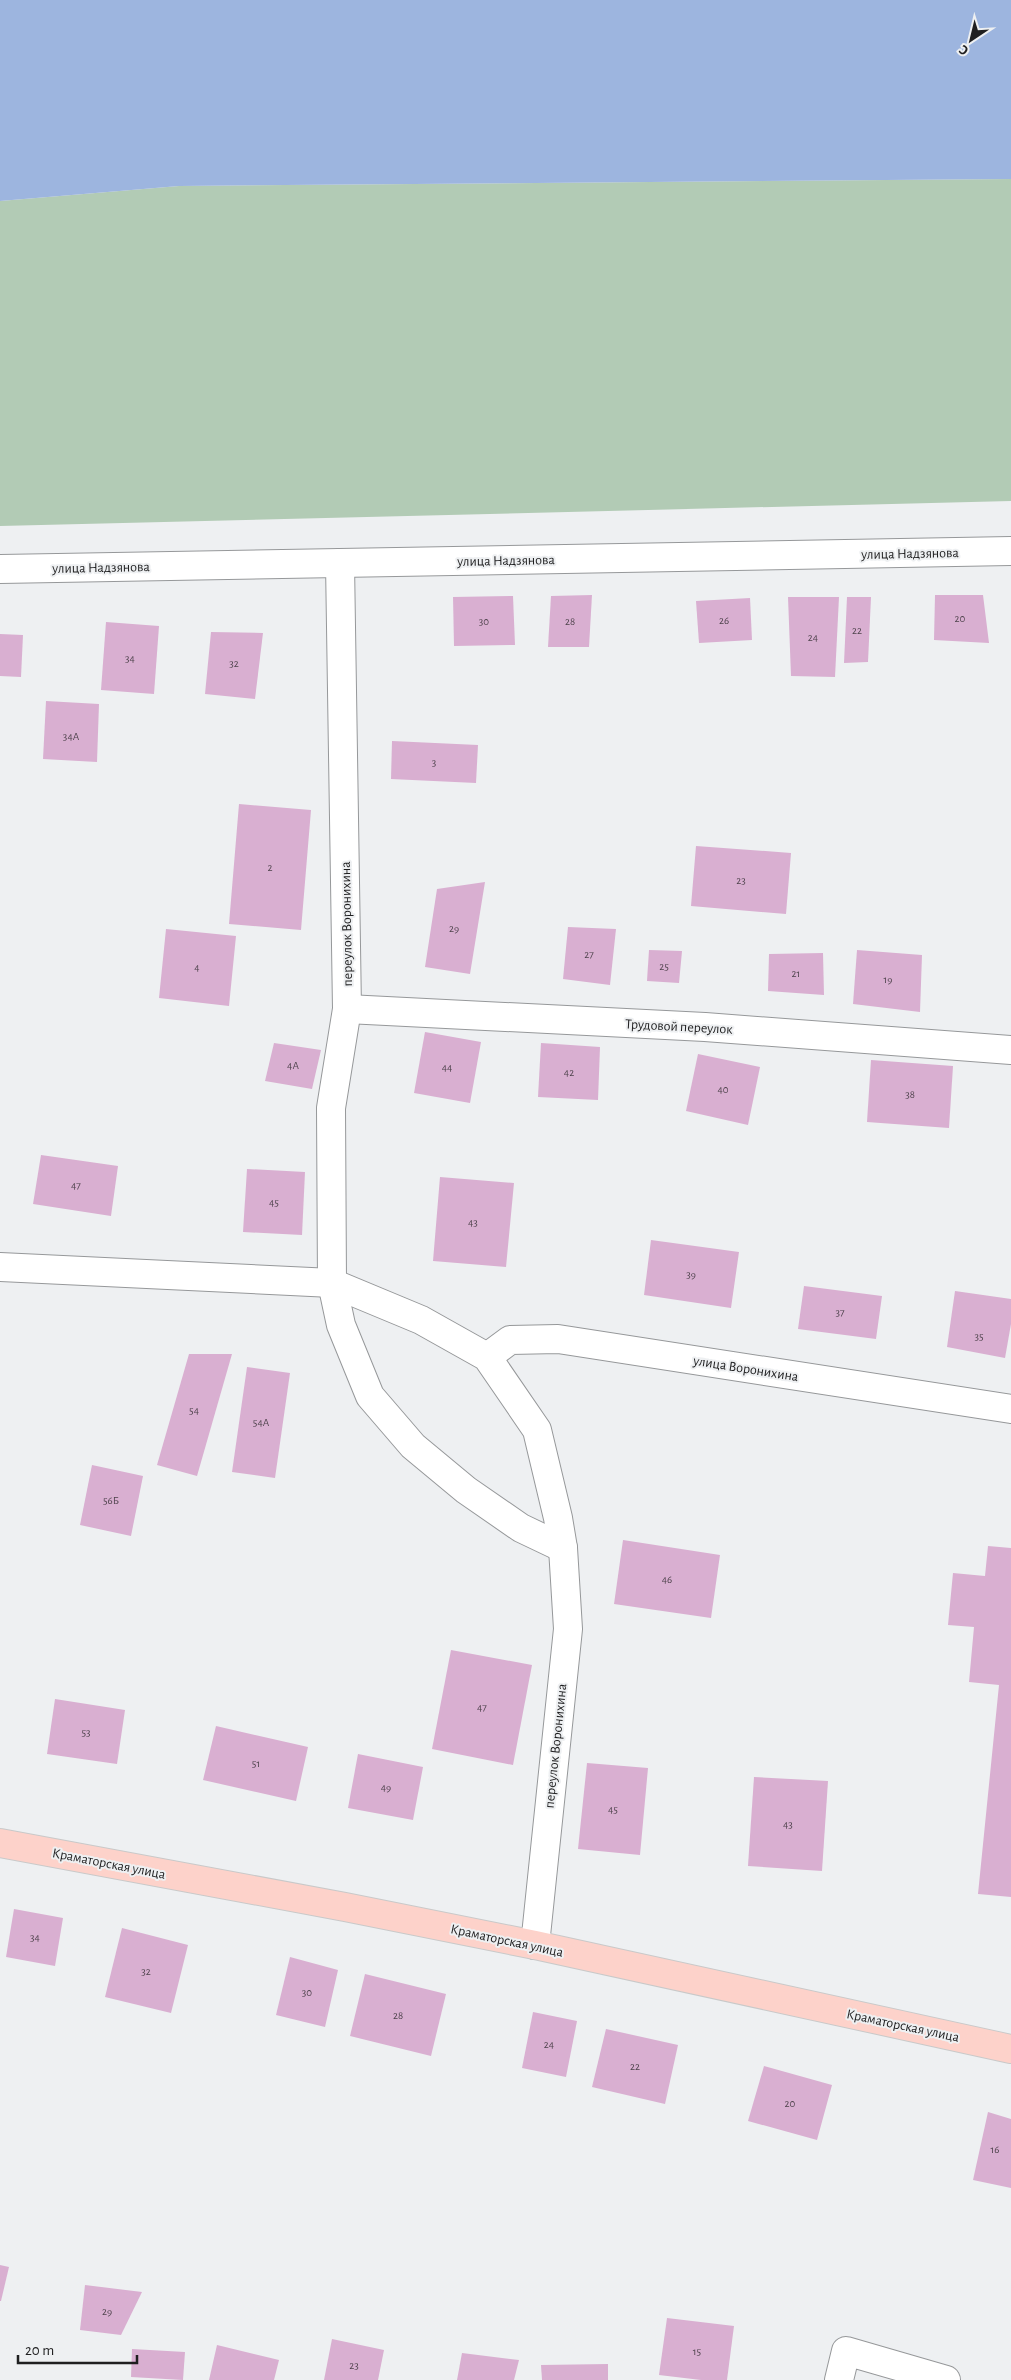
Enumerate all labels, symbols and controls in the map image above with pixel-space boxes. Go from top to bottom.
north arrow [946,15,996,65]
text: С [957,42,971,58]
street label: улица Надзянова [860,546,960,562]
street label: улица Надзянова [456,553,556,569]
street label: улица Надзянова [51,560,151,576]
house number: 20 [955,613,966,624]
house number: 26 [719,615,729,626]
house number: 30 [479,616,489,627]
house number: 28 [565,616,575,627]
house number: 22 [852,625,862,636]
house number: 24 [808,632,818,643]
house number: 34 [125,653,135,664]
house number: 32 [229,658,239,669]
house number: 34А [63,731,80,742]
house number: 3 [432,757,437,768]
street label: переулок Воронихина [339,861,355,987]
house number: 2 [267,862,273,873]
house number: 23 [736,875,746,886]
house number: 29 [449,923,459,934]
house number: 27 [584,949,594,960]
house number: 25 [659,961,669,972]
house number: 4 [194,962,200,973]
house number: 21 [792,968,800,979]
house number: 19 [884,974,892,985]
street label: Трудовой переулок [625,1017,733,1037]
house number: 4А [287,1060,299,1071]
house number: 44 [442,1062,452,1073]
house number: 42 [564,1067,574,1078]
house number: 40 [717,1084,729,1095]
house number: 38 [905,1089,915,1100]
house number: 47 [71,1180,81,1191]
house number: 45 [269,1197,279,1208]
house number: 43 [468,1217,478,1228]
house number: 39 [686,1269,696,1280]
house number: 37 [835,1307,845,1318]
house number: 35 [974,1331,984,1342]
street label: улица Воронихина [691,1354,800,1384]
house number: 54 [189,1405,199,1416]
house number: 54А [253,1417,270,1428]
house number: 56Б [103,1495,119,1506]
house number: 46 [662,1574,672,1585]
street label: переулок Воронихина [542,1682,570,1809]
house number: 47 [477,1702,487,1713]
house number: 53 [81,1727,91,1738]
house number: 51 [252,1758,260,1769]
house number: 49 [381,1782,391,1793]
house number: 45 [608,1804,618,1815]
house number: 43 [783,1819,793,1830]
street label: Краматорская улица [51,1846,167,1882]
street label: Краматорская улица [449,1922,565,1960]
house number: 34 [30,1932,40,1943]
house number: 32 [141,1966,151,1977]
house number: 30 [302,1987,312,1998]
street label: Краматорская улица [845,2007,961,2045]
house number: 28 [393,2010,403,2021]
house number: 24 [544,2039,554,2050]
house number: 22 [630,2061,640,2072]
house number: 20 [785,2098,796,2109]
house number: 16 [991,2144,999,2155]
house number: 29 [102,2306,112,2317]
scale bar [18,2332,136,2364]
text: 20 m [25,2343,54,2358]
house number: 15 [693,2346,702,2357]
house number: 23 [349,2360,359,2371]

